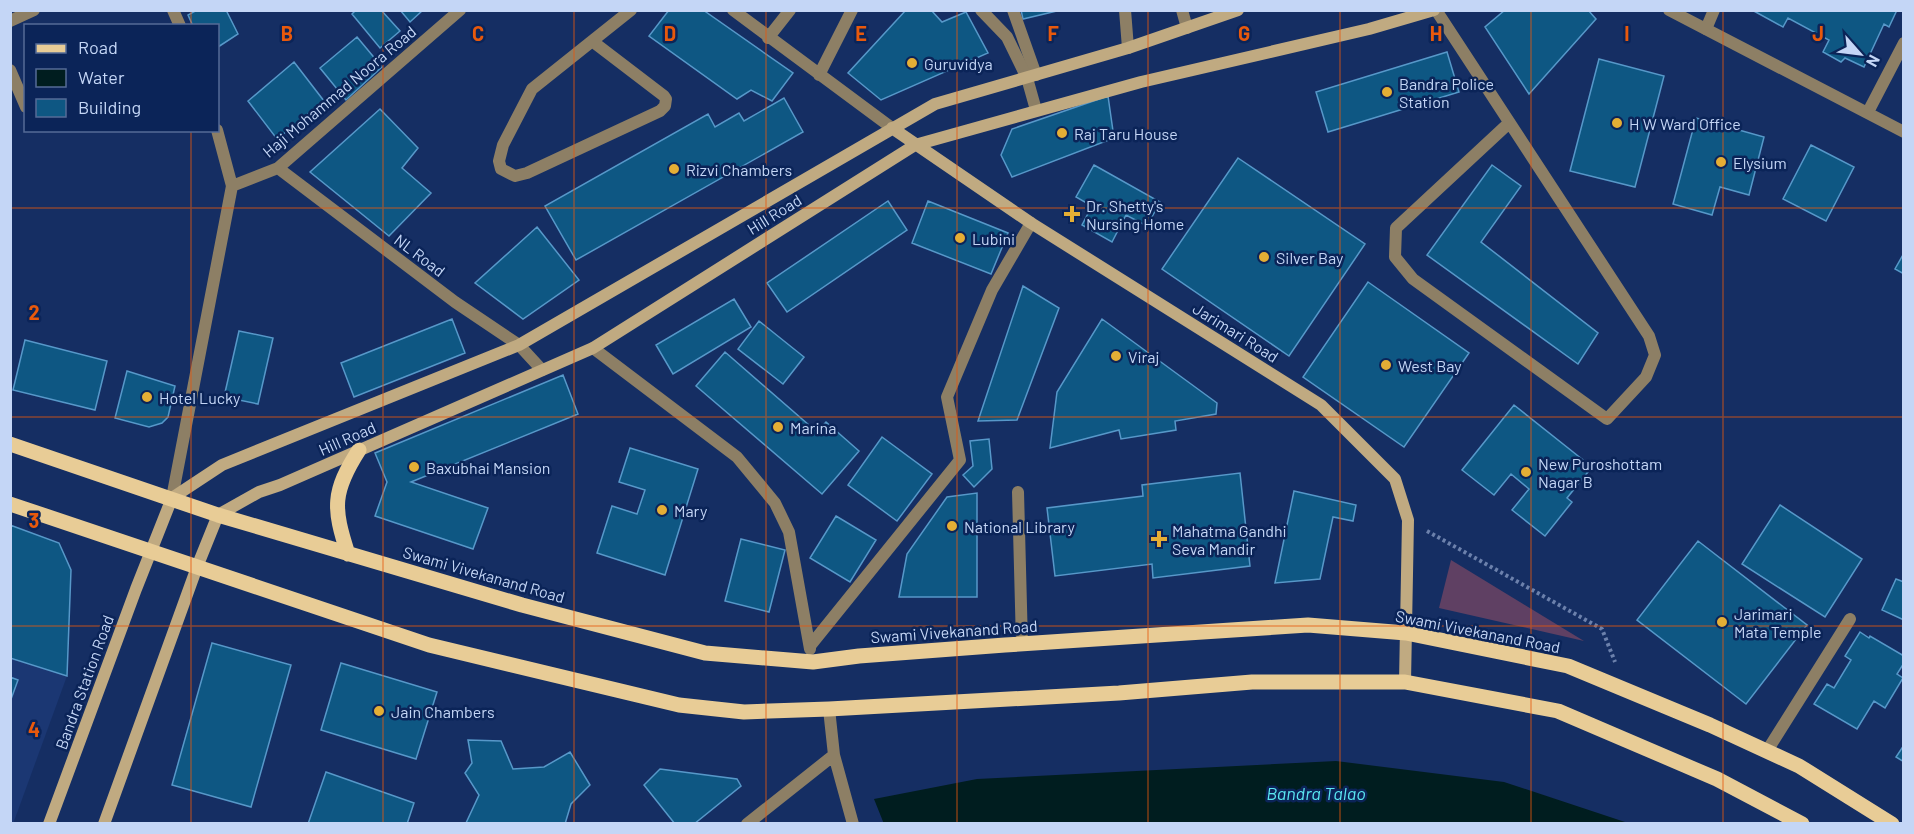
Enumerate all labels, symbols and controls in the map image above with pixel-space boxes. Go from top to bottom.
street label: Haji Mohammad Noora Road [259,21,419,161]
text: B [281,21,293,45]
text: C [472,21,484,45]
text: D [664,21,676,45]
text: E [855,21,867,45]
text: F [1047,21,1059,45]
text: G [1238,21,1250,45]
text: H [1430,21,1442,45]
text: I [1624,21,1630,45]
text: J [1812,21,1824,45]
legend [24,24,219,132]
north arrow [1830,24,1890,84]
text: Road [78,36,118,58]
text: N [1863,52,1885,70]
place label: Guruvidya [924,54,993,73]
marker: Guruvidya [905,56,919,70]
text: Water [78,66,125,88]
place label: Bandra Police Station [1399,74,1494,111]
marker: Bandra Police Station [1380,85,1394,99]
text: Building [78,96,141,118]
place label: H W Ward Office [1629,114,1741,133]
marker: H W Ward Office [1610,116,1624,130]
place label: Raj Taru House [1074,124,1178,143]
marker: Raj Taru House [1055,126,1069,140]
place label: Elysium [1733,153,1787,172]
marker: Elysium [1714,155,1728,169]
place label: Rizvi Chambers [686,160,792,179]
marker: Rizvi Chambers [667,162,681,176]
street label: Hill Road [743,190,805,238]
place label: Dr. Shetty's Nursing Home [1086,196,1184,233]
marker: Dr. Shetty's Nursing Home [1063,205,1081,223]
place label: Lubini [972,229,1015,248]
street label: NL Road [391,230,449,280]
marker: Lubini [953,231,967,245]
place label: Silver Bay [1276,248,1344,267]
marker: Silver Bay [1257,250,1271,264]
street label: Jarimari Road [1190,298,1282,366]
text: 2 [28,300,40,324]
place label: Viraj [1128,347,1159,366]
marker: Viraj [1109,349,1123,363]
place label: West Bay [1398,356,1462,375]
marker: West Bay [1379,358,1393,372]
place label: Hotel Lucky [159,388,241,407]
marker: Hotel Lucky [140,390,154,404]
street label: Hill Road [316,417,378,459]
place label: Marina [790,418,836,437]
marker: Marina [771,420,785,434]
place label: New Puroshottam Nagar B [1538,454,1662,491]
place label: Baxubhai Mansion [426,458,550,477]
marker: Baxubhai Mansion [407,460,421,474]
marker: New Puroshottam Nagar B [1519,465,1533,479]
place label: Mary [674,501,708,520]
marker: Mary [655,503,669,517]
text: 3 [29,508,39,532]
place label: National Library [964,517,1075,536]
marker: National Library [945,519,959,533]
place label: Mahatma Gandhi Seva Mandir [1172,521,1287,558]
marker: Mahatma Gandhi Seva Mandir [1150,530,1168,548]
street label: Swami Vivekanand Road [401,542,567,606]
place label: Jarimari Mata Temple [1734,604,1822,641]
street label: Swami Vivekanand Road [1394,606,1562,656]
street label: Bandra Station Road [51,612,117,752]
marker: Jarimari Mata Temple [1715,615,1729,629]
street label: Swami Vivekanand Road [870,616,1038,646]
place label: Jain Chambers [391,702,495,721]
marker: Jain Chambers [372,704,386,718]
text: 4 [28,717,40,741]
water label: Bandra Talao [1266,782,1366,804]

